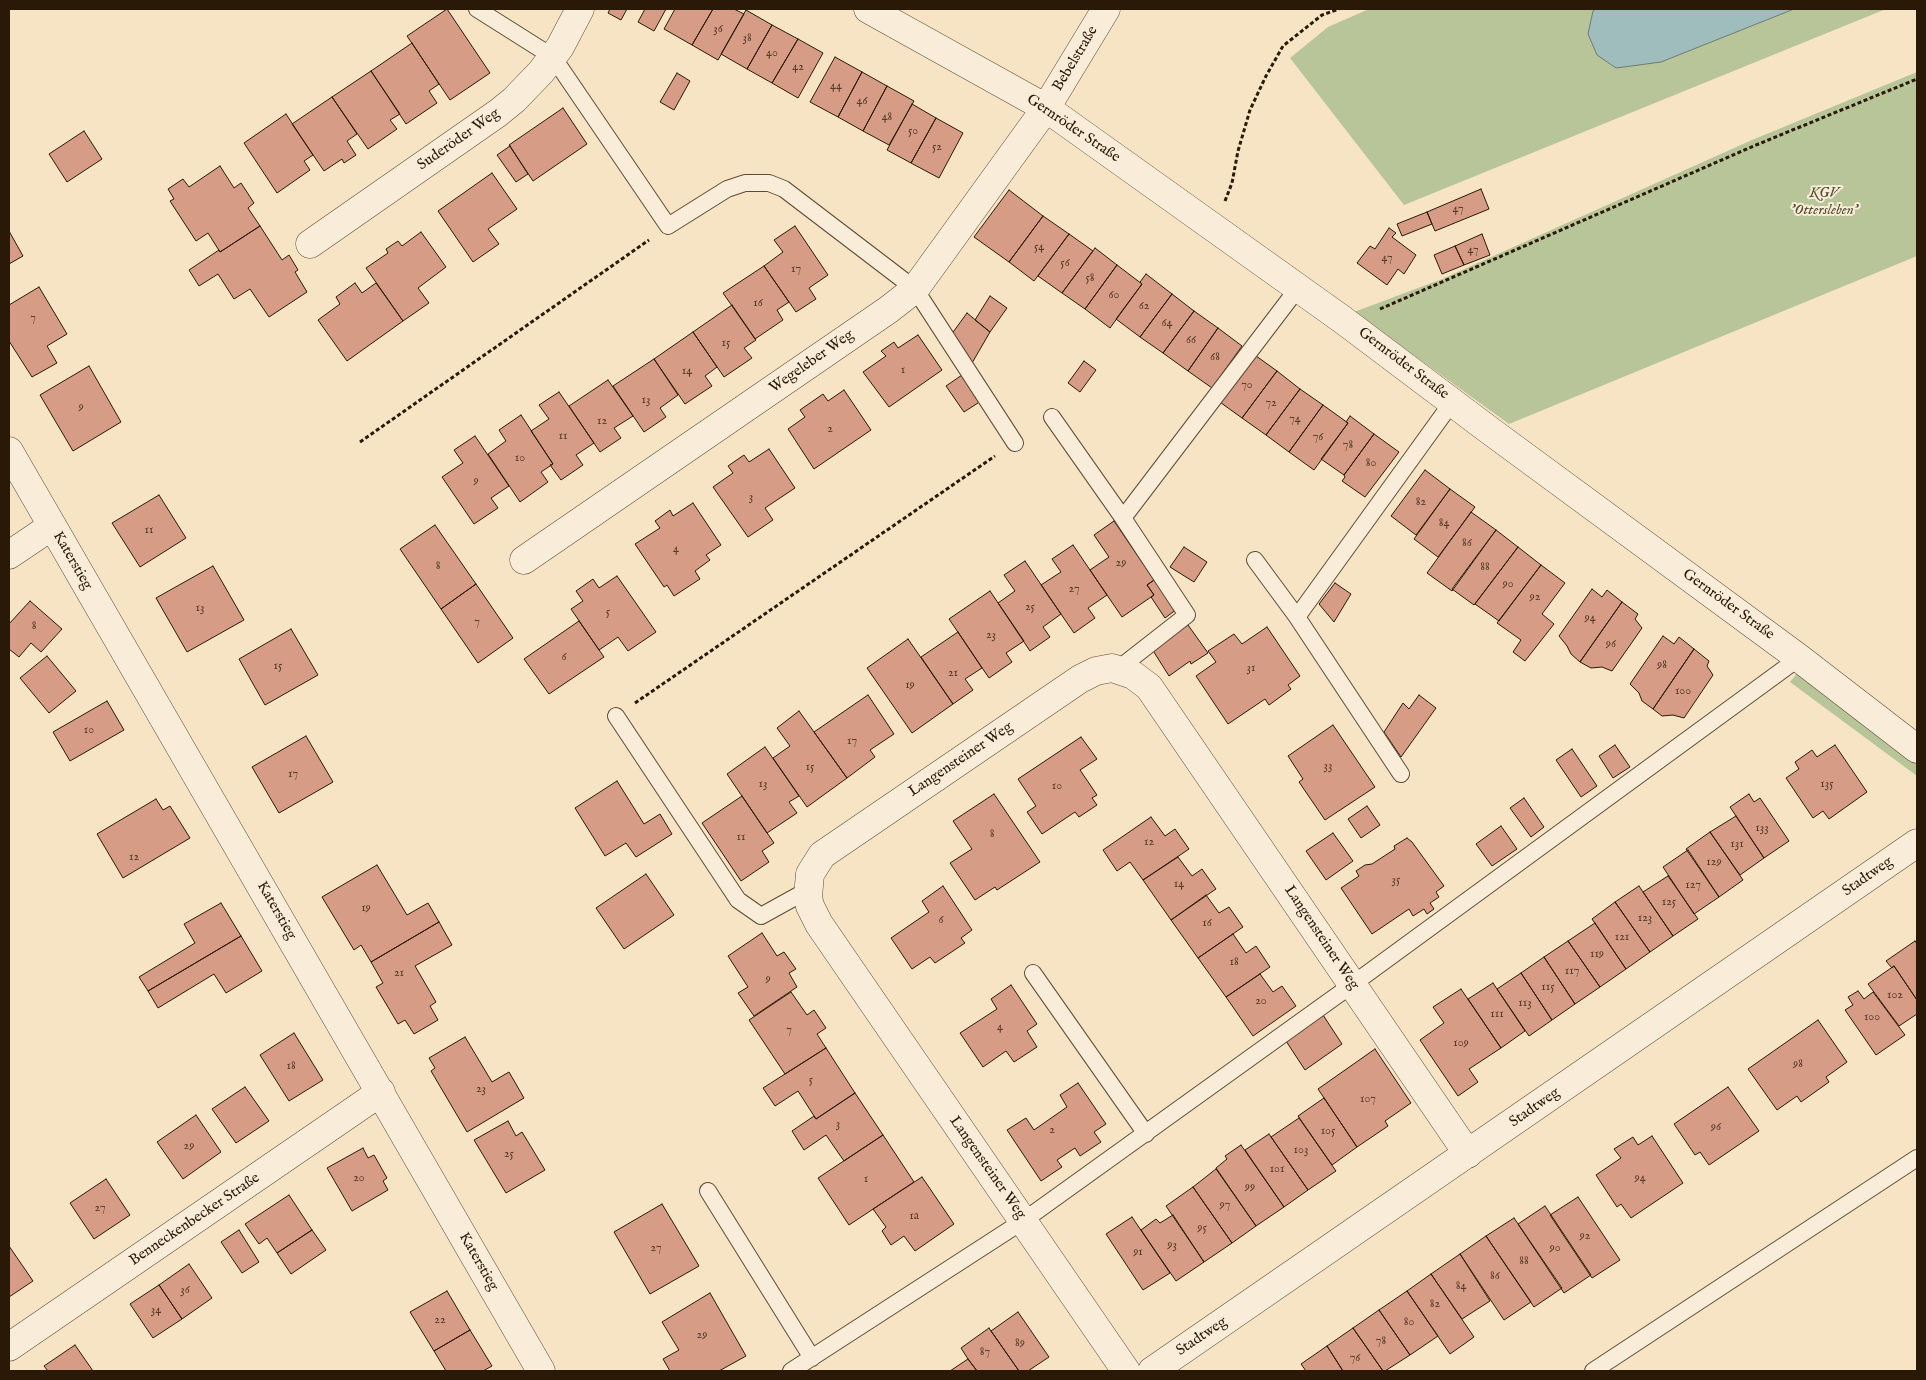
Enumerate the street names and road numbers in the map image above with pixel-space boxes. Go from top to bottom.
street label: Bebelstraße [1050,23,1102,95]
street label: Gernröder Straße [1023,91,1123,167]
street label: Suderöder Weg [414,105,504,175]
street label: Gernröder Straße [1354,324,1452,404]
street label: Wegeleber Weg [766,326,858,398]
street label: Katerstieg [48,529,96,593]
street label: Gernröder Straße [1679,566,1777,644]
street label: Langensteiner Weg [906,719,1016,801]
street label: Stadtweg [1839,853,1897,901]
street label: Katerstieg [252,879,300,943]
street label: Langensteiner Weg [1280,883,1362,993]
street label: Stadtweg [1506,1084,1564,1132]
street label: Langensteiner Weg [945,1113,1029,1223]
street label: Benneckenbecker Straße [126,1170,264,1270]
street label: Katerstieg [454,1230,502,1294]
street label: Stadtweg [1173,1314,1231,1360]

